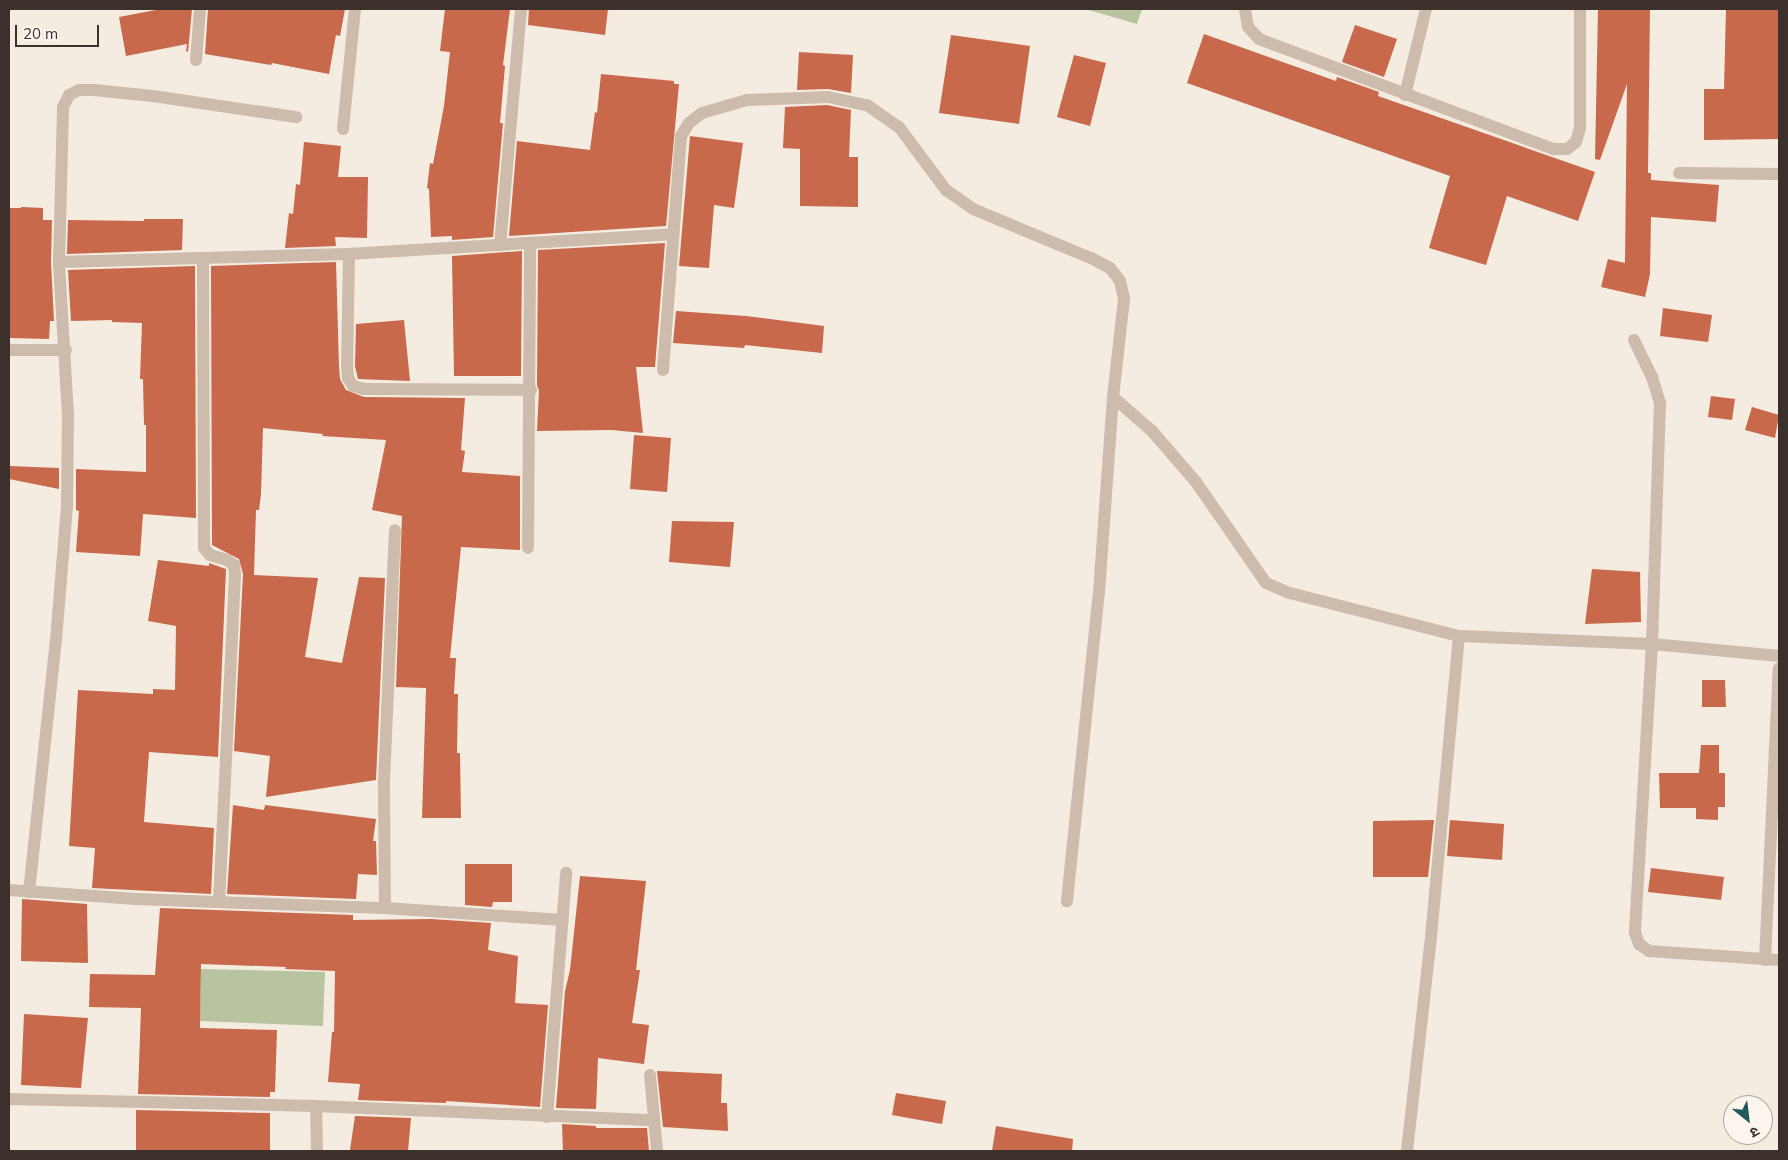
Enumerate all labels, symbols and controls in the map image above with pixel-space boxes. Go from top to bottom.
scale bar [18,15,101,47]
text: 20 m [23,24,58,43]
north arrow [1723,1095,1773,1145]
text: उ [1747,1122,1763,1142]

